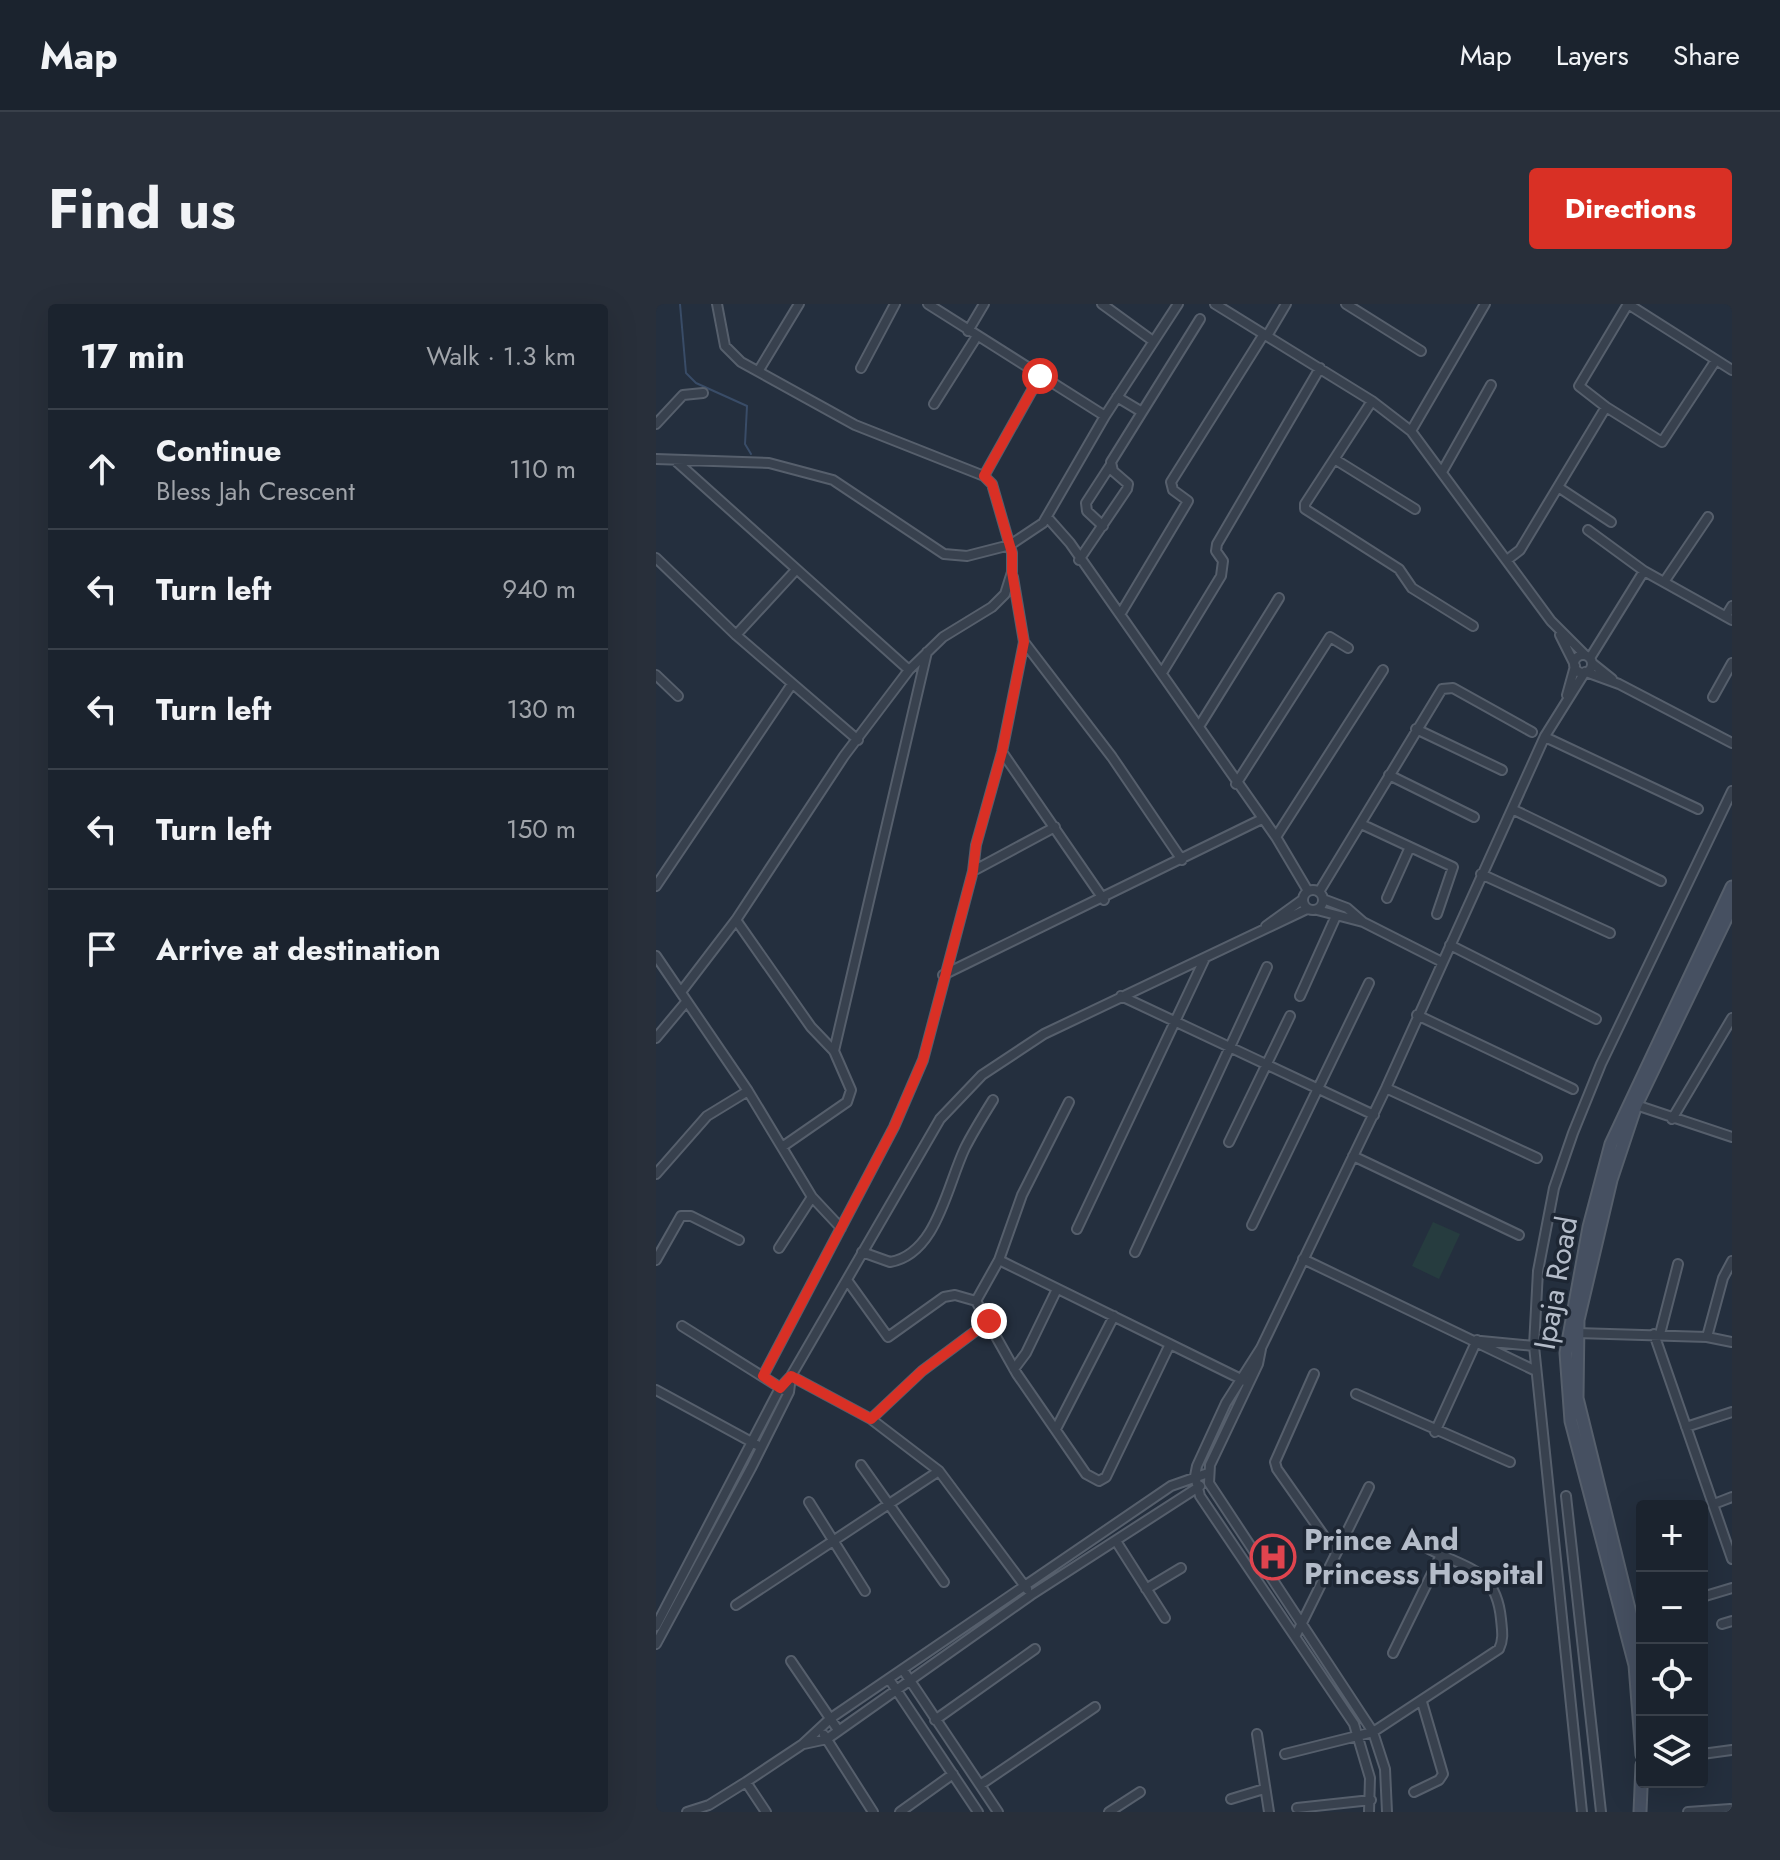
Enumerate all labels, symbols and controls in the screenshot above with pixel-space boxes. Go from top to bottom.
text: Map [40,28,118,83]
text: Map [1460,35,1512,76]
text: Layers [1556,35,1629,76]
text: Share [1673,35,1740,76]
text: Find us [48,168,236,249]
button: Directions [1529,168,1732,249]
text: 17 min [80,332,185,381]
text: Walk · 1.3 km [426,337,576,375]
route start [1022,358,1058,394]
text: Continue [156,429,282,472]
icon: ahead [80,447,124,491]
text: 110 m [509,450,576,488]
text: Bless Jah Crescent [156,472,355,510]
icon: left [80,567,124,611]
text: Turn left [156,568,271,611]
text: 940 m [502,570,576,608]
icon: left [80,687,124,731]
text: Turn left [156,688,271,731]
text: 130 m [506,690,576,728]
icon: left [80,807,124,851]
text: Turn left [156,808,271,851]
text: 150 m [506,810,576,848]
icon: arrive [80,927,124,971]
text: Arrive at destination [156,928,441,971]
street label: Ipaja Road [1523,1213,1588,1353]
route end [971,1303,1007,1339]
map controls [1636,1500,1708,1788]
button: + [1636,1500,1708,1572]
place label: Prince And Princess Hospital [1304,1518,1544,1595]
hospital icon: Prince And Princess Hospital [1249,1533,1297,1581]
button: − [1636,1572,1708,1644]
button: locate [1636,1644,1708,1716]
button: layers [1636,1716,1708,1788]

